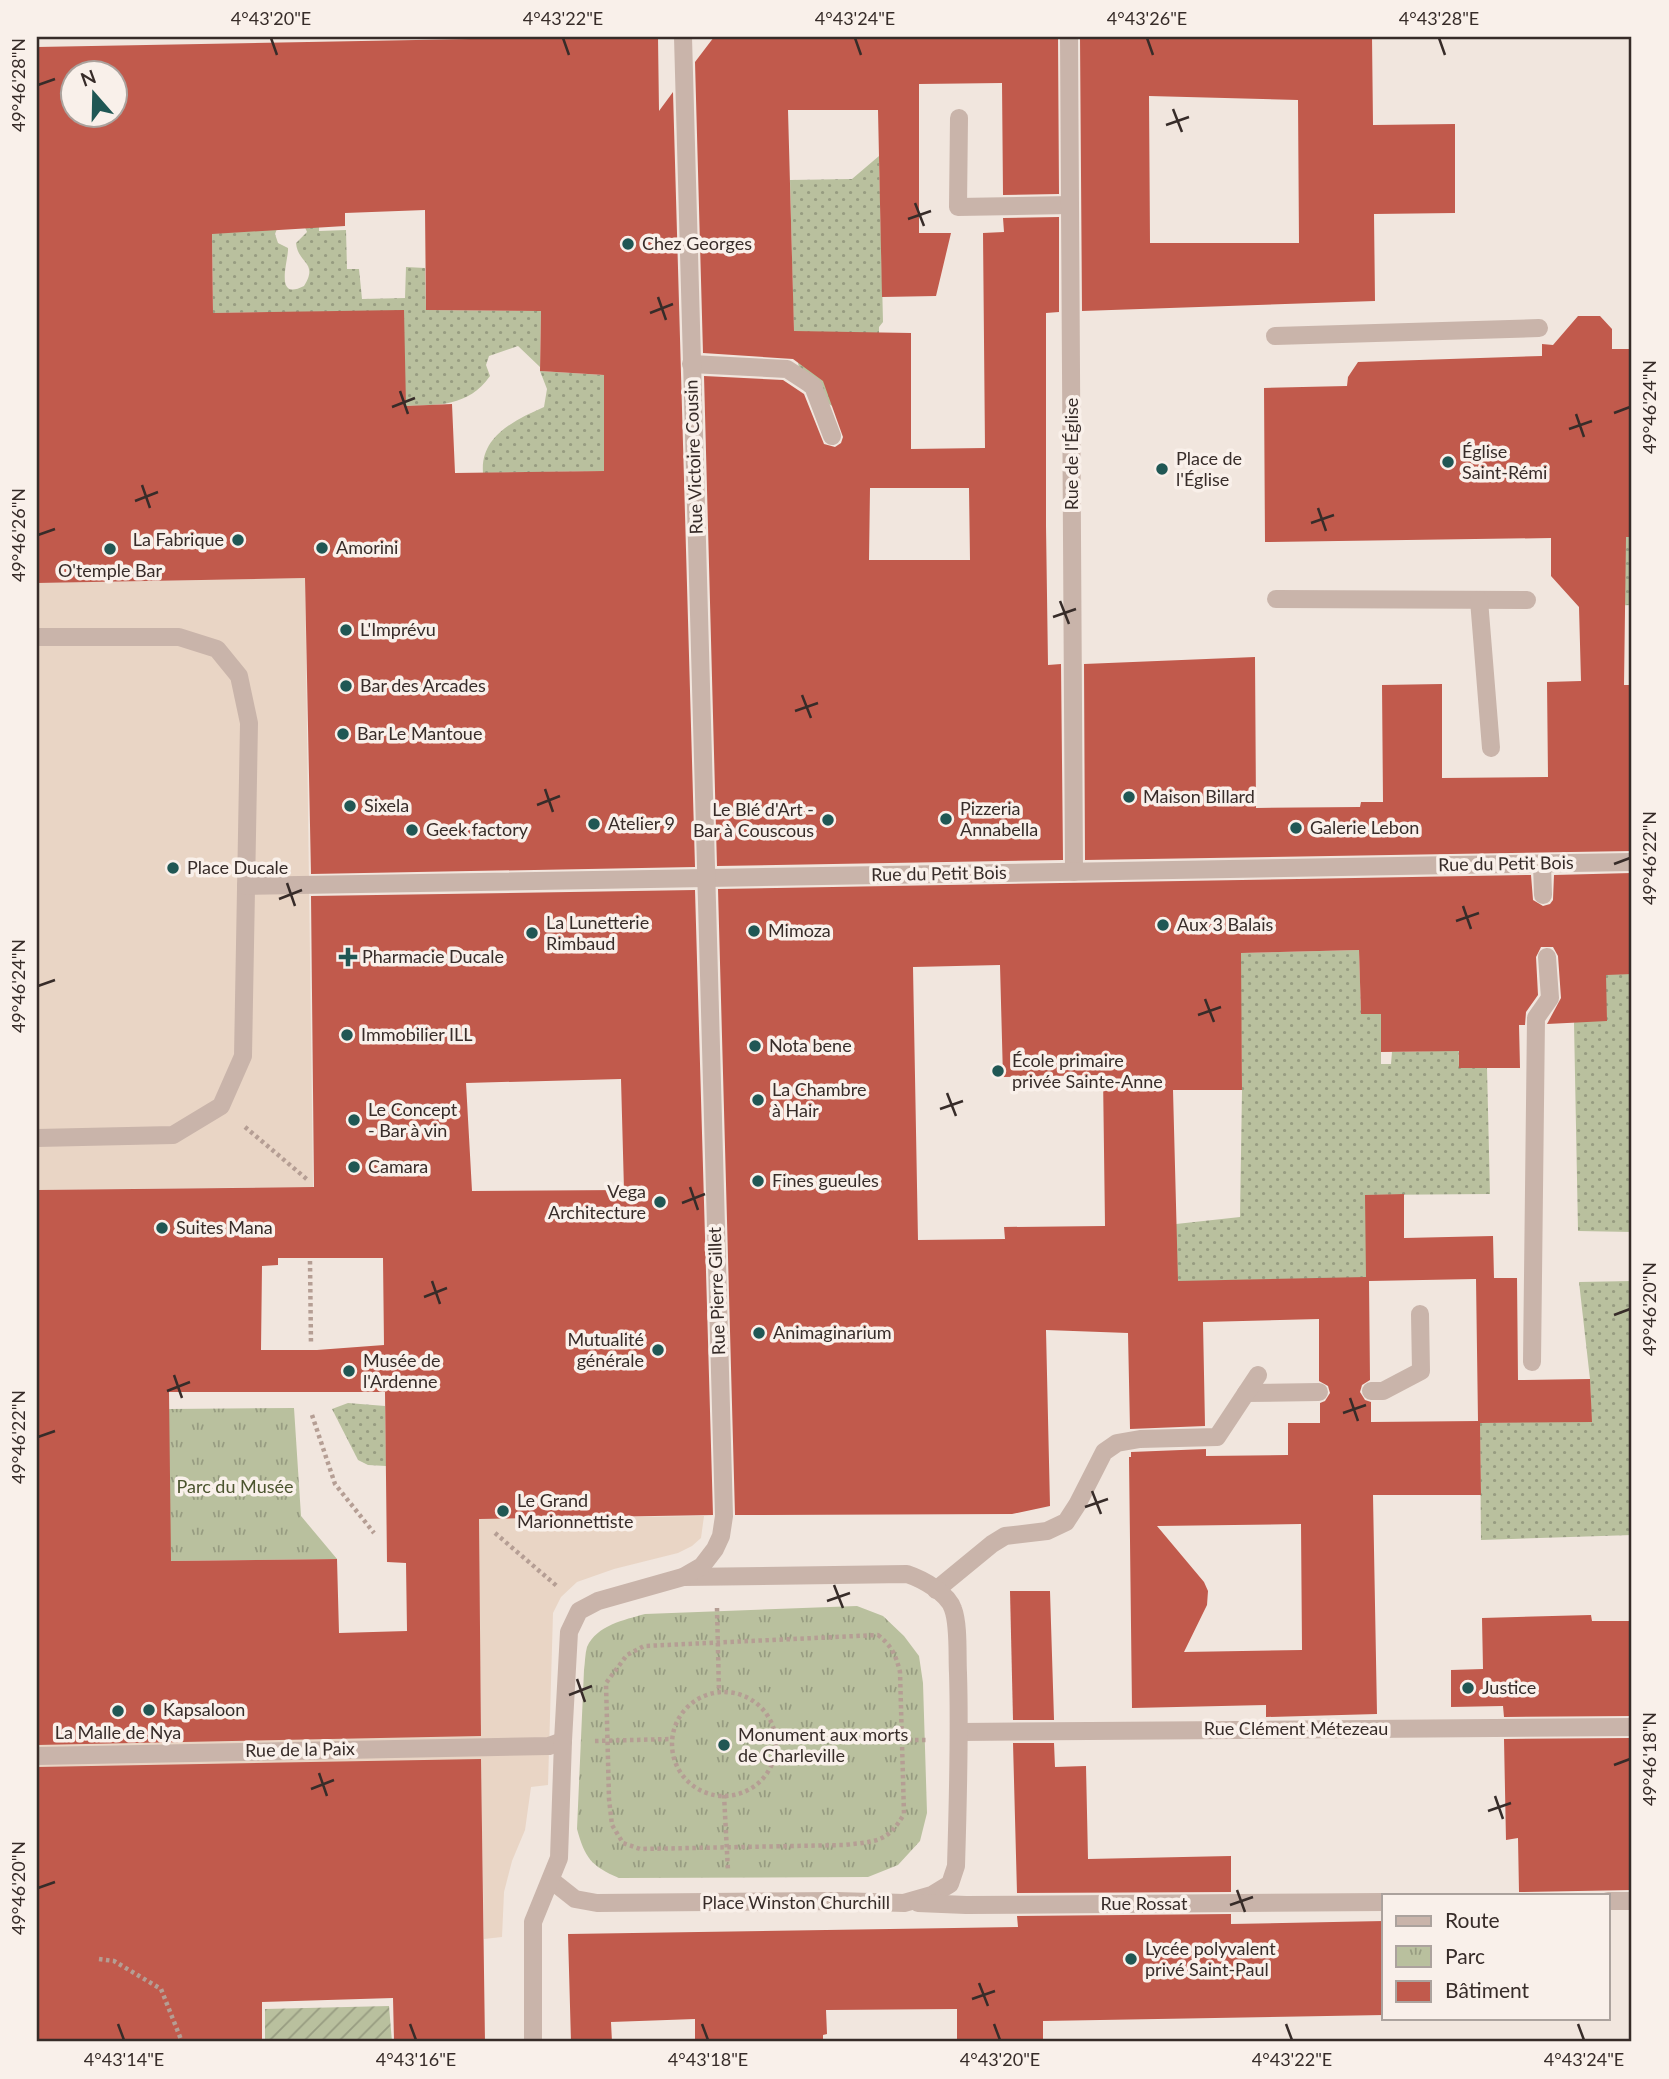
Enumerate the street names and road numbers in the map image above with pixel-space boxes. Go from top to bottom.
street label: Rue Victoire Cousin [679,379,707,535]
street label: Rue de l'Église [1060,398,1082,510]
street label: Rue du Petit Bois [1438,851,1574,875]
street label: Rue du Petit Bois [871,861,1007,885]
street label: Rue Pierre Gillet [703,1226,729,1356]
street label: Rue Clément Métezeau [1204,1717,1388,1739]
street label: Rue de la Paix [245,1737,355,1761]
street label: Place Winston Churchill [702,1891,890,1913]
street label: Rue Rossat [1101,1892,1188,1914]

